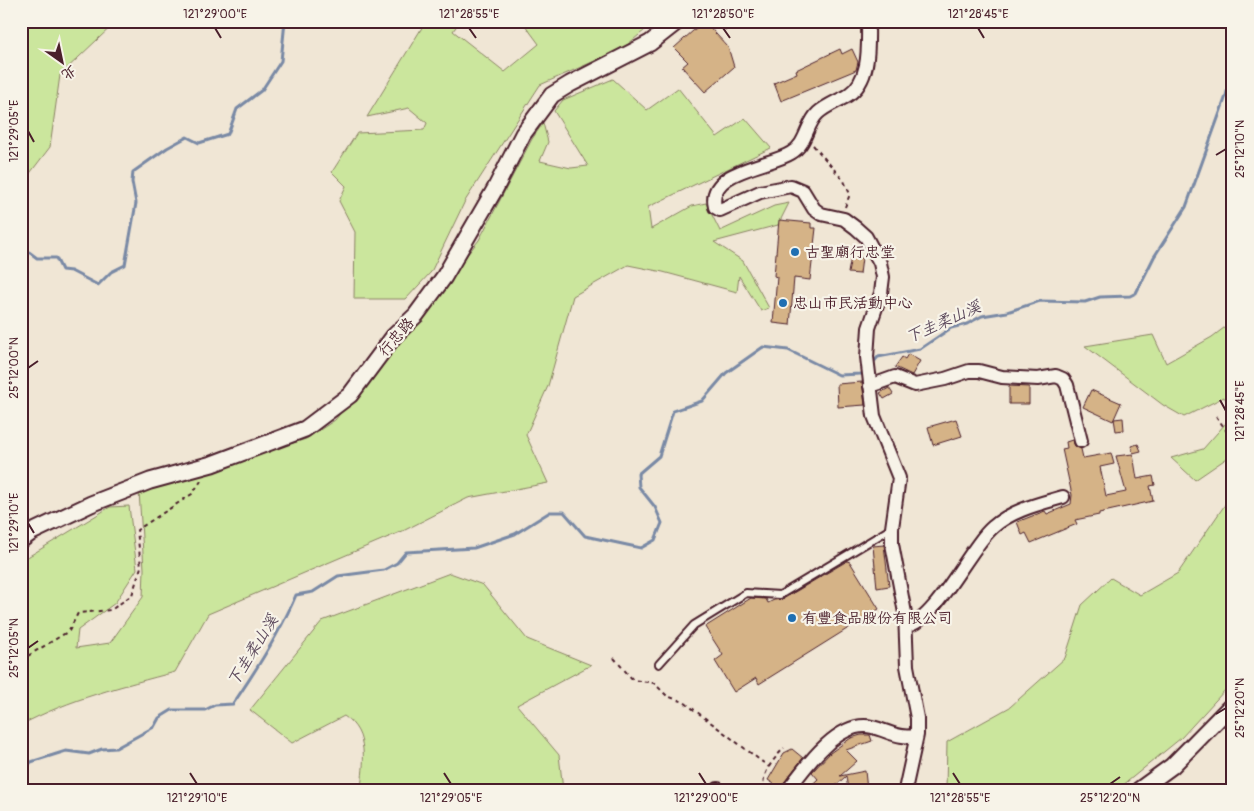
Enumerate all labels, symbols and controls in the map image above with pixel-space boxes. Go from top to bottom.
text: 121°29'00"E [183,7,247,22]
text: 121°28'55"E [439,7,499,22]
text: 121°28'50"E [692,7,754,22]
text: 121°28'45"E [947,7,1009,22]
north arrow [38,38,88,88]
text: 北 [58,62,79,83]
text: 121°29'05"E [7,100,22,162]
text: 25°12'10"N [1233,120,1248,178]
place label: 古聖廟行忠堂 [805,243,895,262]
marker: 古聖廟行忠堂 [789,246,801,258]
place label: 忠山市民活動中心 [793,294,913,313]
water label: 下圭柔山溪 [903,296,985,347]
marker: 忠山市民活動中心 [777,297,789,309]
street label: 行忠路 [374,314,418,361]
text: 25°12'00"N [7,337,22,399]
text: 121°28'45"E [1233,380,1248,442]
text: 121°29'10"E [7,493,22,553]
place label: 有豐食品股份有限公司 [802,609,952,628]
water label: 下圭柔山溪 [223,610,283,690]
marker: 有豐食品股份有限公司 [786,612,798,624]
text: 25°12'05"N [7,618,22,678]
text: 25°12'20"N [1233,678,1248,738]
text: 121°29'10"E [167,791,227,806]
text: 121°29'05"E [420,791,482,806]
text: 121°29'00"E [674,791,738,806]
text: 121°28'55"E [930,791,990,806]
text: 25°12'20"N [1080,791,1140,806]

